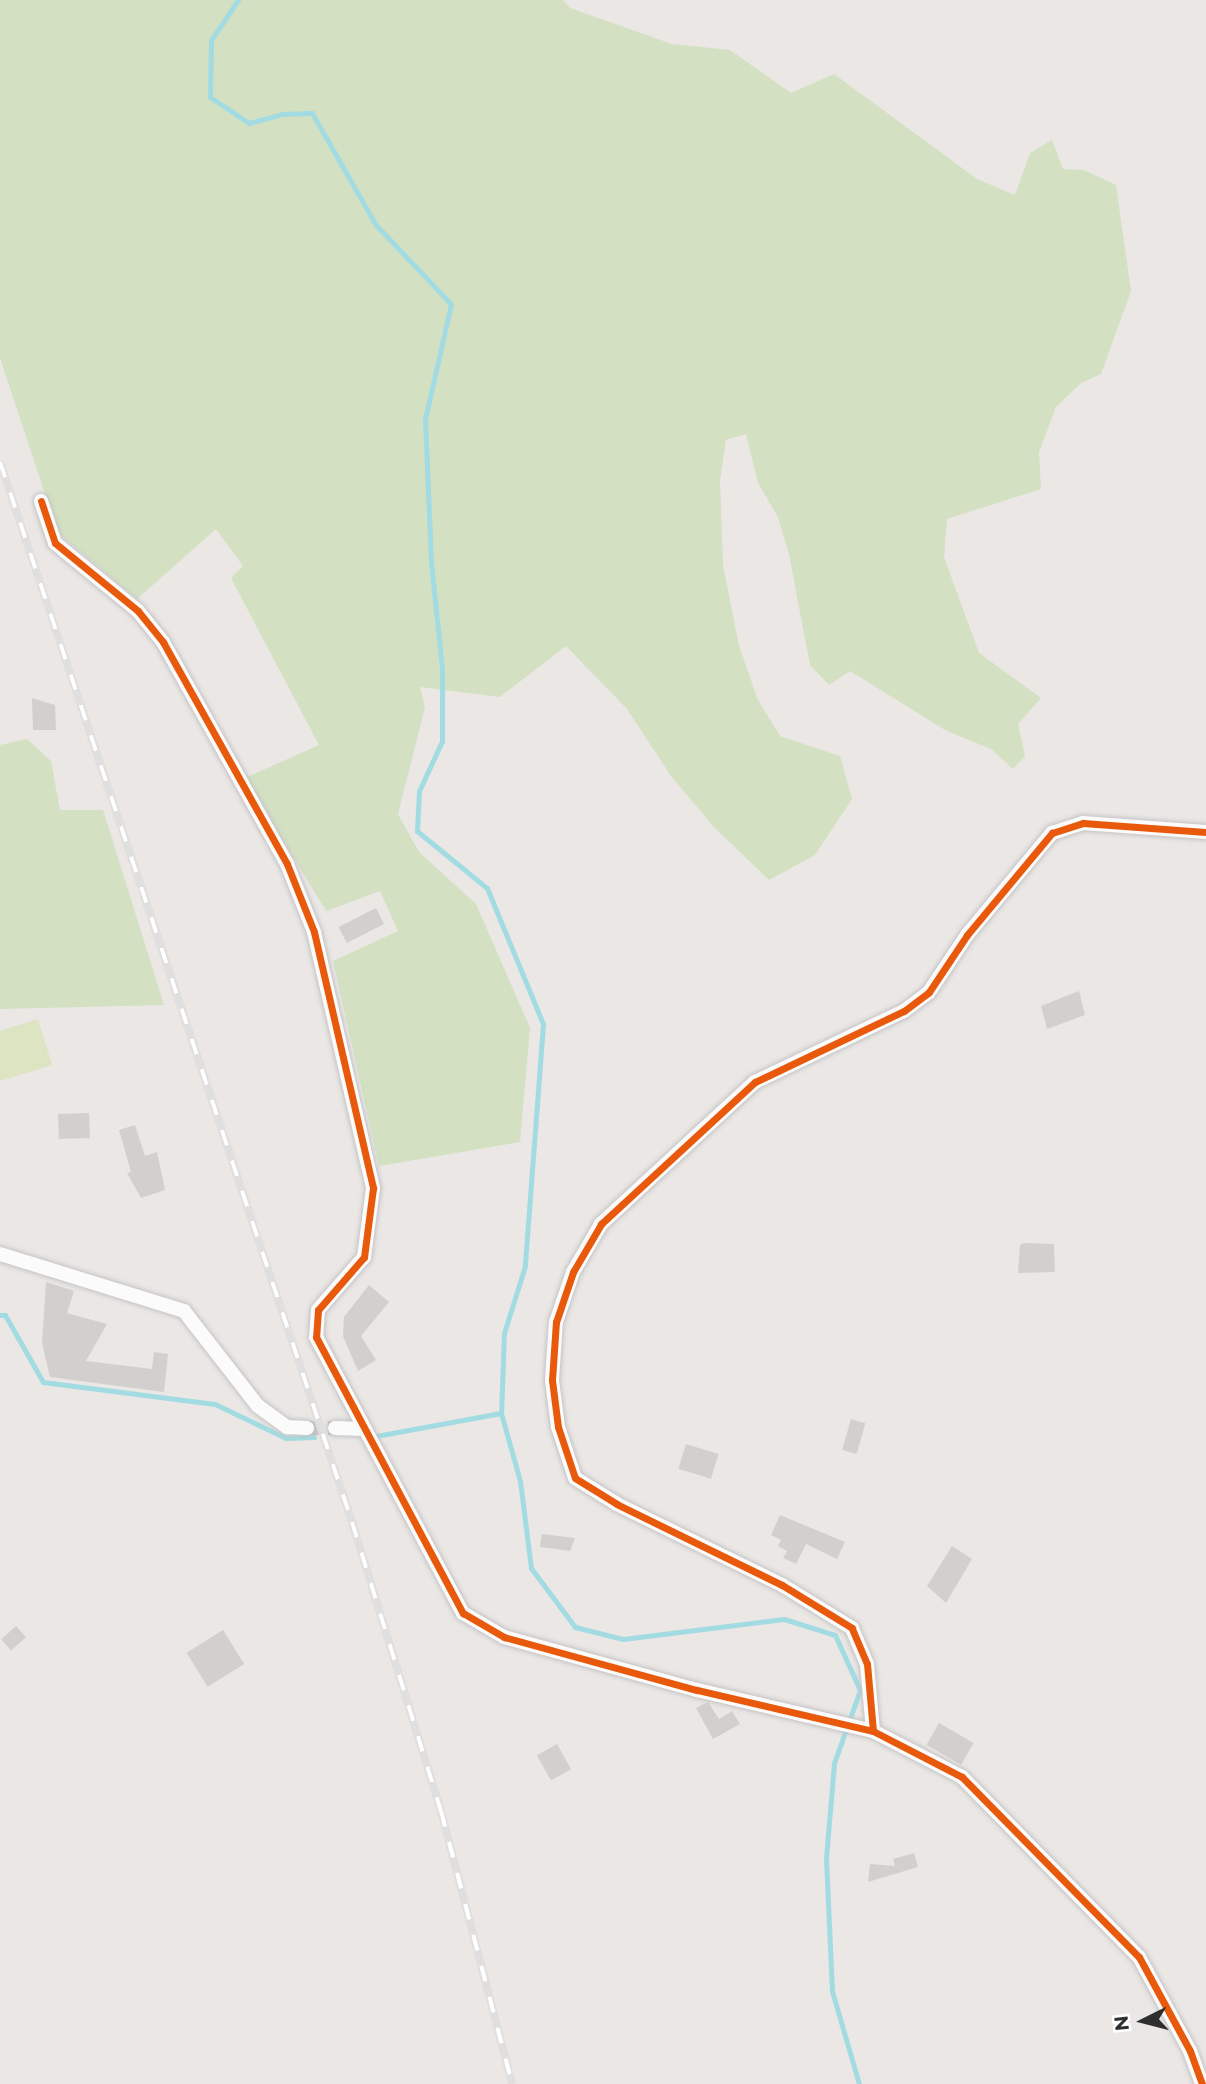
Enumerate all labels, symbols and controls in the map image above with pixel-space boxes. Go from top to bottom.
north arrow [1108,1986,1178,2056]
text: N [1109,2014,1134,2032]

